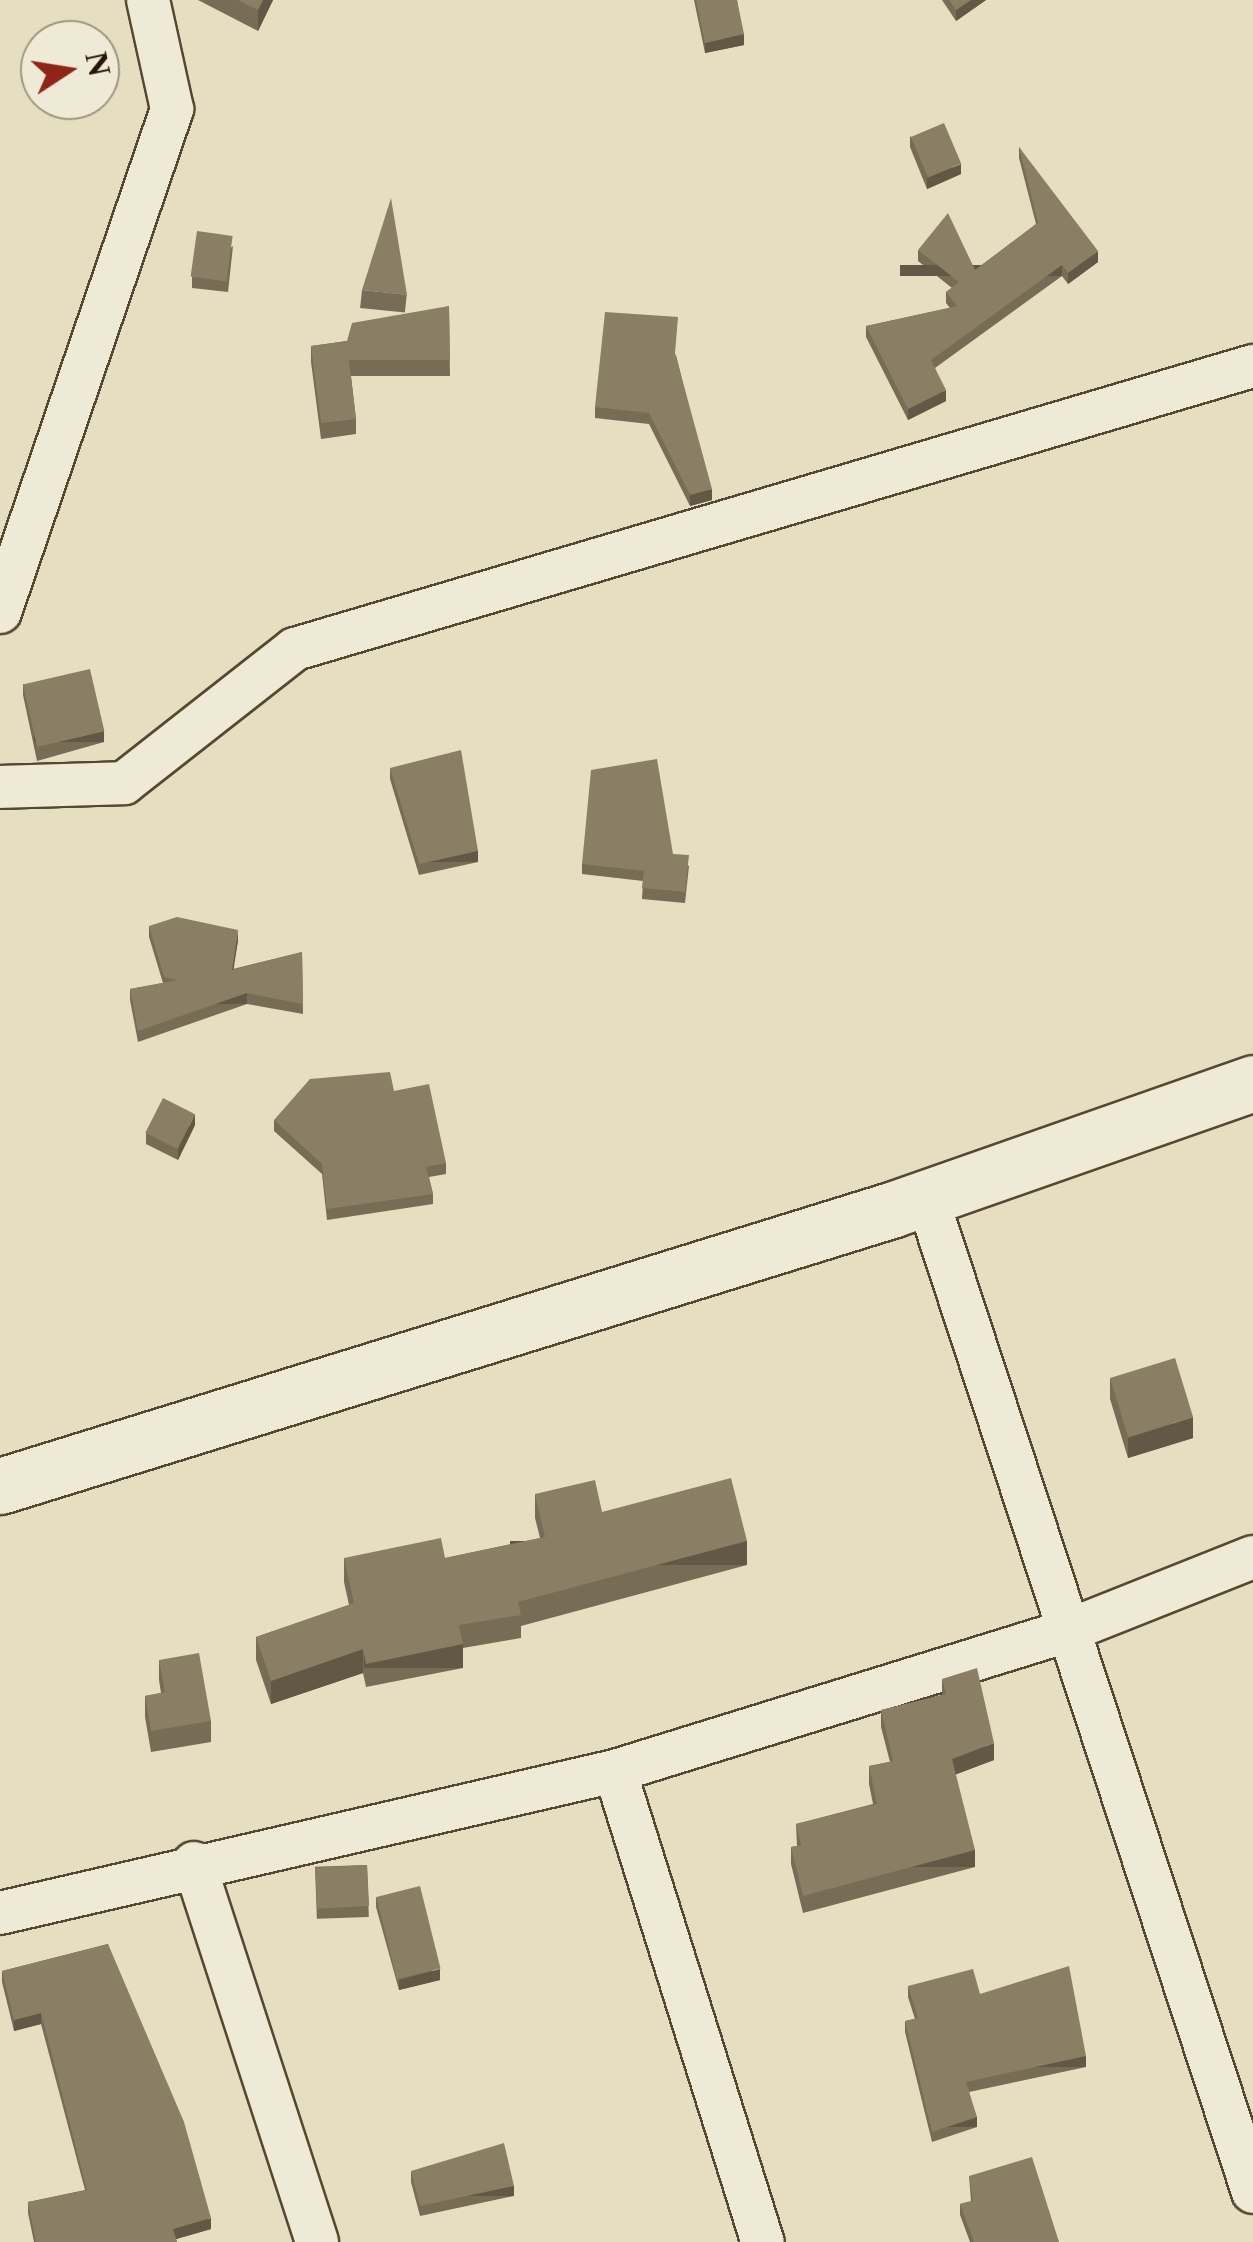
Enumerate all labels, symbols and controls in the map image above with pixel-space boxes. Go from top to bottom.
north arrow [20,20,120,120]
text: N [78,49,117,80]

